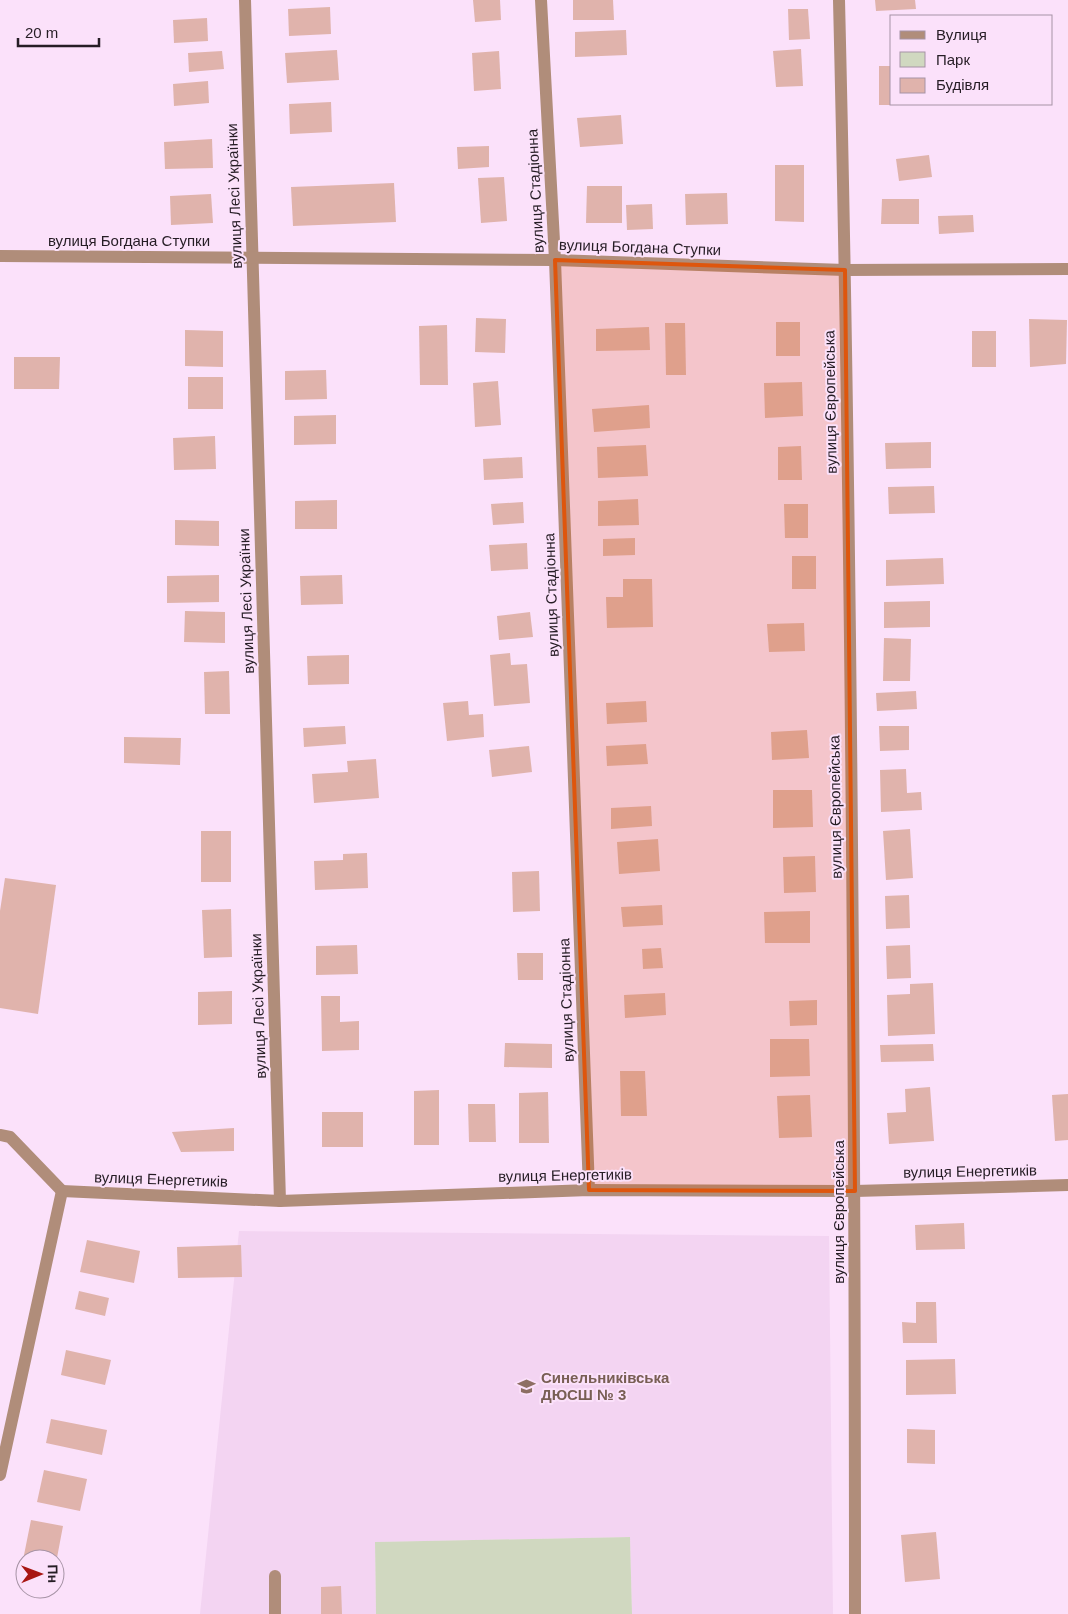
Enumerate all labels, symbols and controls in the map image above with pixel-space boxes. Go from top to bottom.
scale bar [18,15,99,47]
legend [890,15,1053,105]
text: 20 m [25,24,58,41]
text: Вулиця [936,26,987,43]
text: Парк [936,51,970,68]
text: Будівля [936,76,989,93]
street label: вулиця Лесі Українки [223,123,245,269]
street label: вулиця Стадіонна [523,128,547,253]
street label: вулиця Богдана Ступки [48,232,210,249]
street label: вулиця Богдана Ступки [559,236,721,258]
street label: вулиця Європейська [820,329,840,474]
street label: вулиця Лесі Українки [235,528,257,674]
street label: вулиця Стадіонна [540,532,562,657]
street label: вулиця Європейська [825,734,845,879]
street label: вулиця Лесі Українки [247,933,269,1079]
street label: вулиця Стадіонна [555,937,577,1062]
street label: вулиця Європейська [830,1140,847,1284]
street label: вулиця Енергетиків [903,1161,1037,1181]
street label: вулиця Енергетиків [498,1165,632,1185]
street label: вулиця Енергетиків [94,1168,228,1190]
place label: Синельниківська ДЮСШ № 3 [541,1369,670,1403]
school or university icon: Синельниківська ДЮСШ № 3 [517,1376,537,1396]
north arrow [15,1549,65,1599]
text: Пн [45,1564,61,1583]

